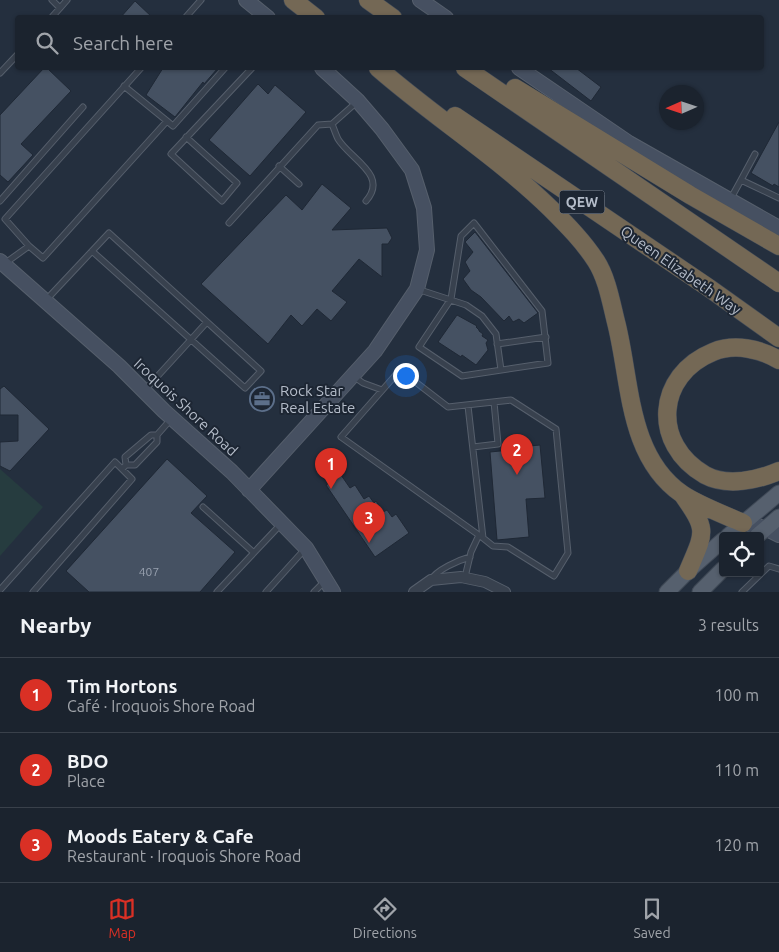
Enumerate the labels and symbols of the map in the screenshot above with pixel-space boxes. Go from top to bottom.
north arrow [659,85,704,130]
road number: QEW [560,190,604,213]
street label: Queen Elizabeth Way [618,222,744,318]
street label: Iroquois Shore Road [131,355,241,459]
your location [393,363,419,389]
place label: Rock Star Real Estate [280,382,355,416]
office icon: Rock Star Real Estate [249,386,275,412]
pin: 2 [501,434,533,475]
pin: 1 [315,448,347,489]
pin: 3 [353,502,385,543]
house number: 407 [139,565,159,578]

